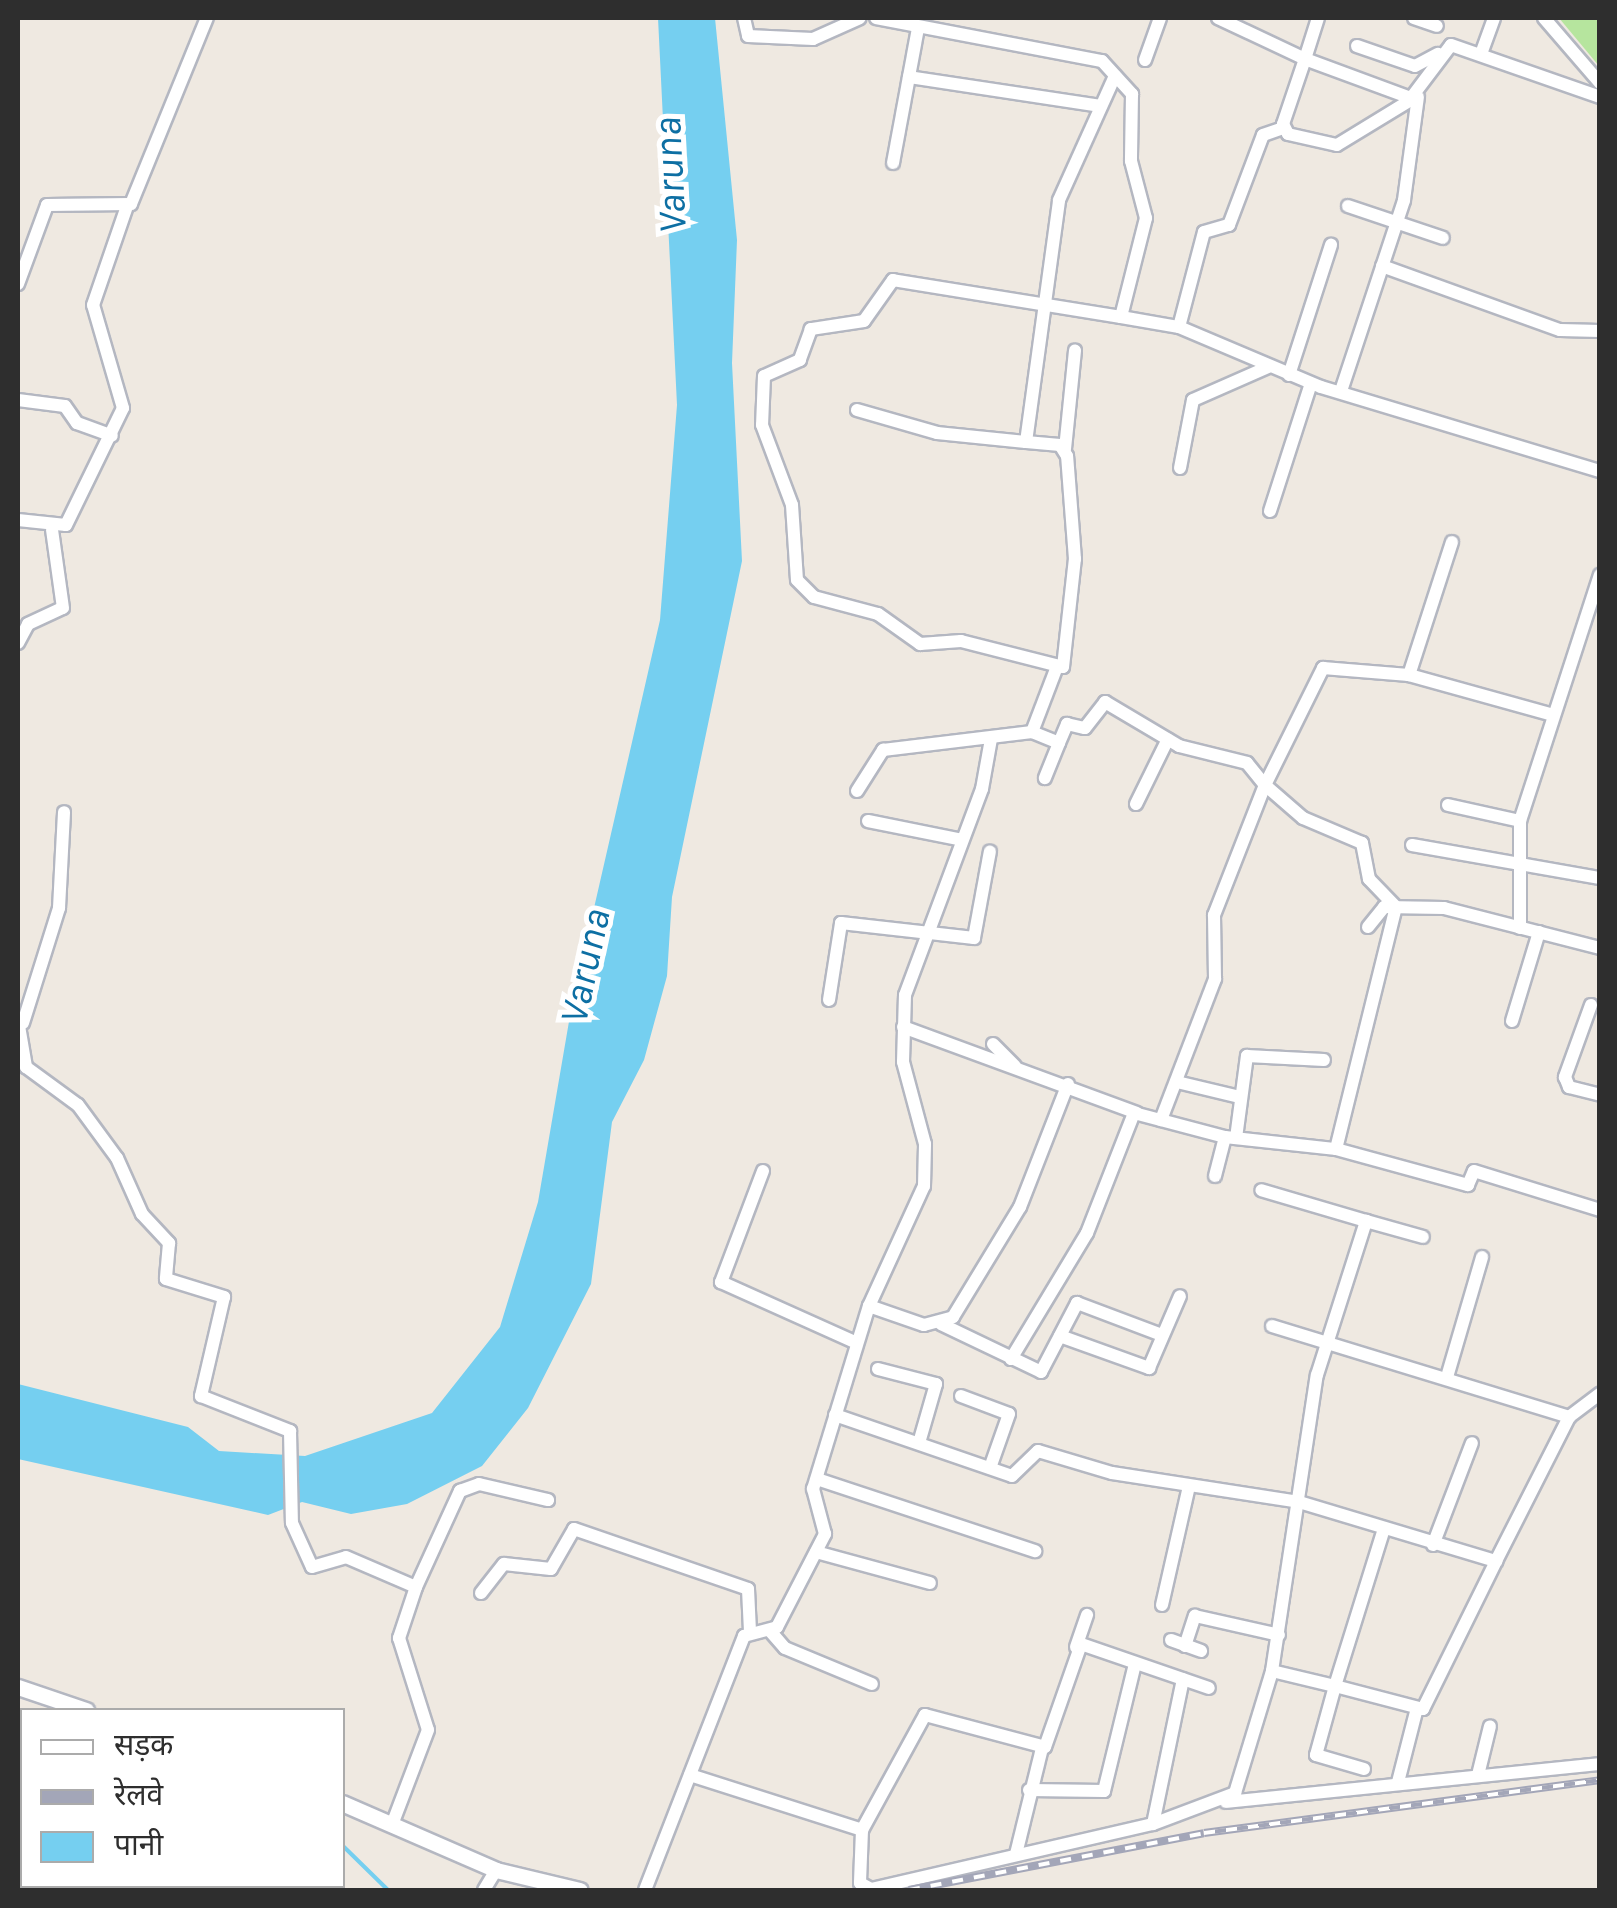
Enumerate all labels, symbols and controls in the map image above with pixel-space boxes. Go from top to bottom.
water label: Varuna [643,116,697,234]
water label: Varuna [549,904,621,1028]
legend [20,1708,345,1888]
text: सड़क [114,1727,173,1763]
text: रेलवे [114,1777,163,1813]
text: पानी [114,1827,163,1863]

